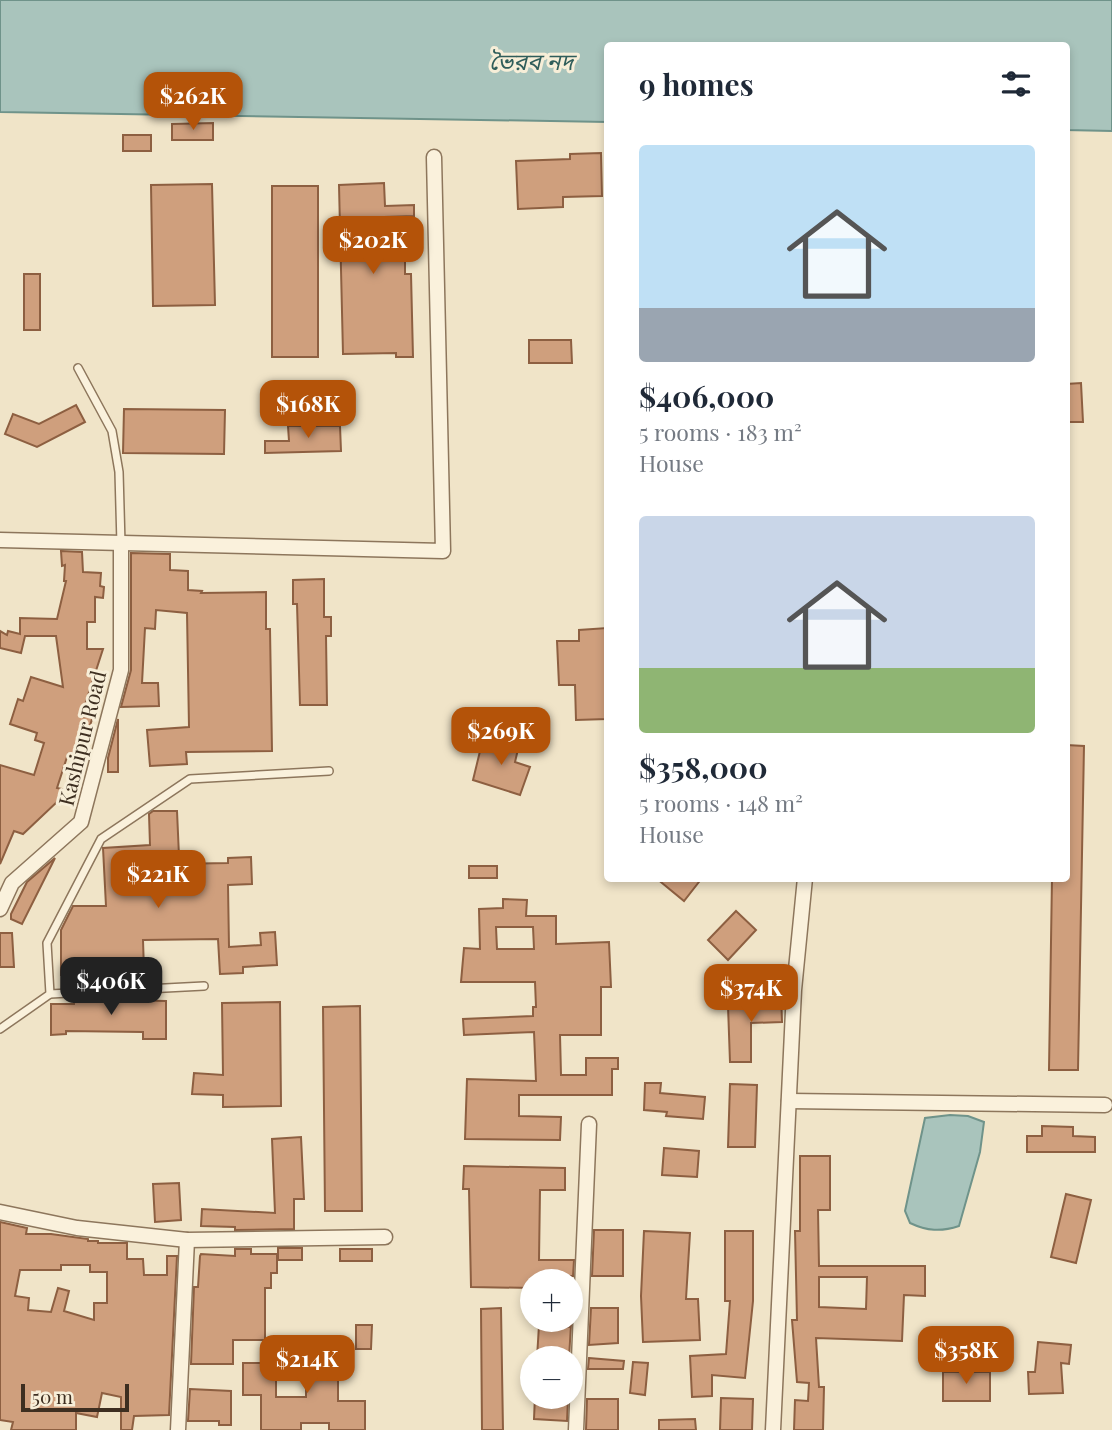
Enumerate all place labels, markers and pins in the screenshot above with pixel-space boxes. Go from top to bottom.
pin: $262K [144,72,242,132]
pin: $202K [324,216,422,276]
pin: $168K [259,380,357,440]
pin: $269K [452,708,550,767]
pin: $221K [109,850,207,910]
pin: $406K [62,958,160,1017]
pin: $374K [702,964,800,1024]
pin: $358K [917,1326,1015,1386]
pin: $214K [258,1336,356,1395]

